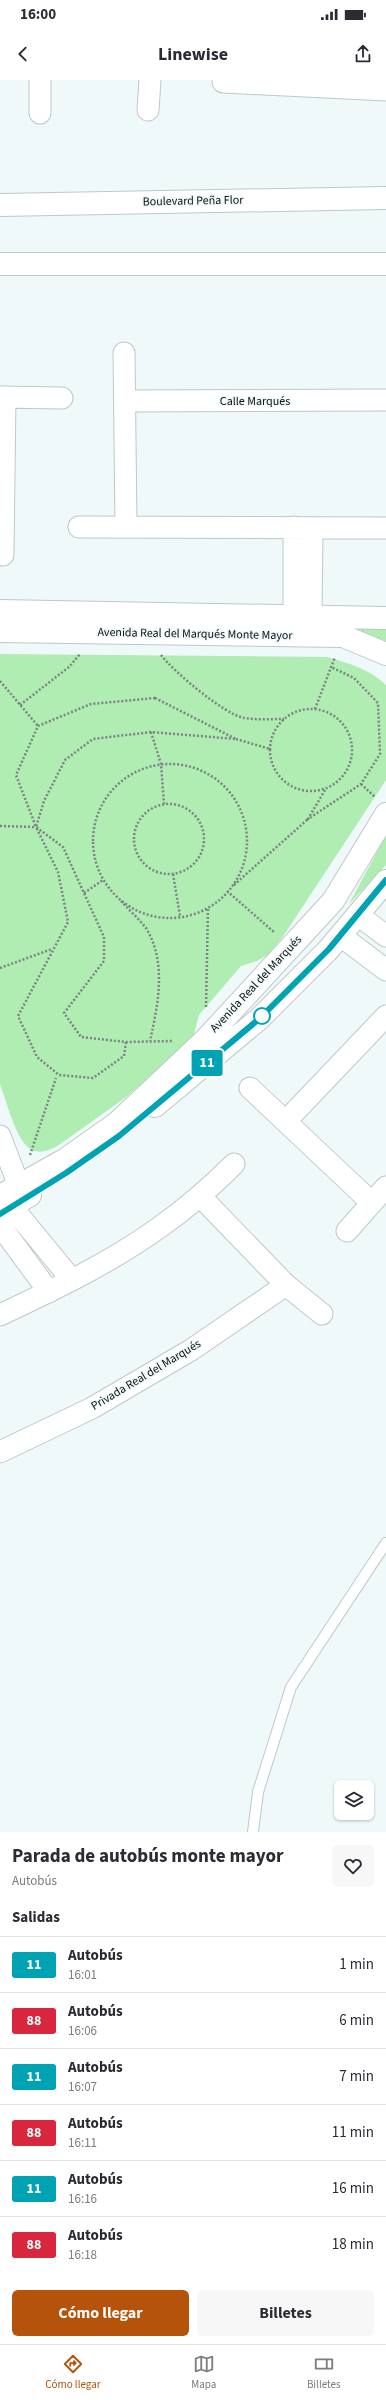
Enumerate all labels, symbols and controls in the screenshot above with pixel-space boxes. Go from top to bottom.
text: 16:00 [20,4,56,25]
text: Linewise [158,42,228,67]
icon: back [12,43,34,65]
icon: share [352,43,374,65]
street label: Boulevard Peña Flor [142,192,244,210]
street label: Calle Marqués [220,393,290,410]
street label: Avenida Real del Marqués Monte Mayor [97,624,293,644]
street label: Avenida Real del Marqués [206,932,306,1036]
unlabelled marker [253,1007,271,1025]
line badge: 11 [189,1050,225,1076]
text: 11 [200,1053,214,1073]
street label: Privada Real del Marqués [88,1335,204,1415]
map controls [334,1780,374,1820]
button: layers [334,1780,374,1820]
text: Parada de autobús monte mayor [12,1843,284,1870]
button: heart [332,1845,374,1887]
text: Autobús [12,1872,57,1890]
text: Salidas [12,1907,60,1928]
text: Autobús [68,1945,123,1966]
text: 1 min [339,1954,374,1975]
text: 11 [27,1955,41,1975]
text: 16:01 [68,1966,97,1984]
text: Autobús [68,2001,123,2022]
text: 6 min [339,2010,374,2031]
text: 88 [27,2011,41,2031]
text: 16:06 [68,2022,97,2040]
text: Autobús [68,2057,123,2078]
text: 7 min [339,2066,374,2087]
text: 11 [27,2067,41,2087]
text: 16:07 [68,2078,97,2096]
text: Autobús [68,2113,123,2134]
text: 11 min [332,2122,374,2143]
text: 88 [27,2123,41,2143]
text: 16:11 [68,2134,97,2152]
text: Autobús [68,2169,123,2190]
text: 16 min [332,2178,374,2199]
text: 11 [27,2179,41,2199]
text: 16:16 [68,2190,97,2208]
text: Autobús [68,2225,123,2246]
text: 18 min [332,2234,374,2255]
text: 88 [27,2235,41,2255]
text: 16:18 [68,2246,97,2264]
button: Cómo llegar [12,2290,189,2336]
button: Billetes [197,2290,374,2336]
tab: Cómo llegar [45,2353,101,2392]
tab: Mapa [191,2353,216,2392]
tab: Billetes [307,2353,341,2392]

